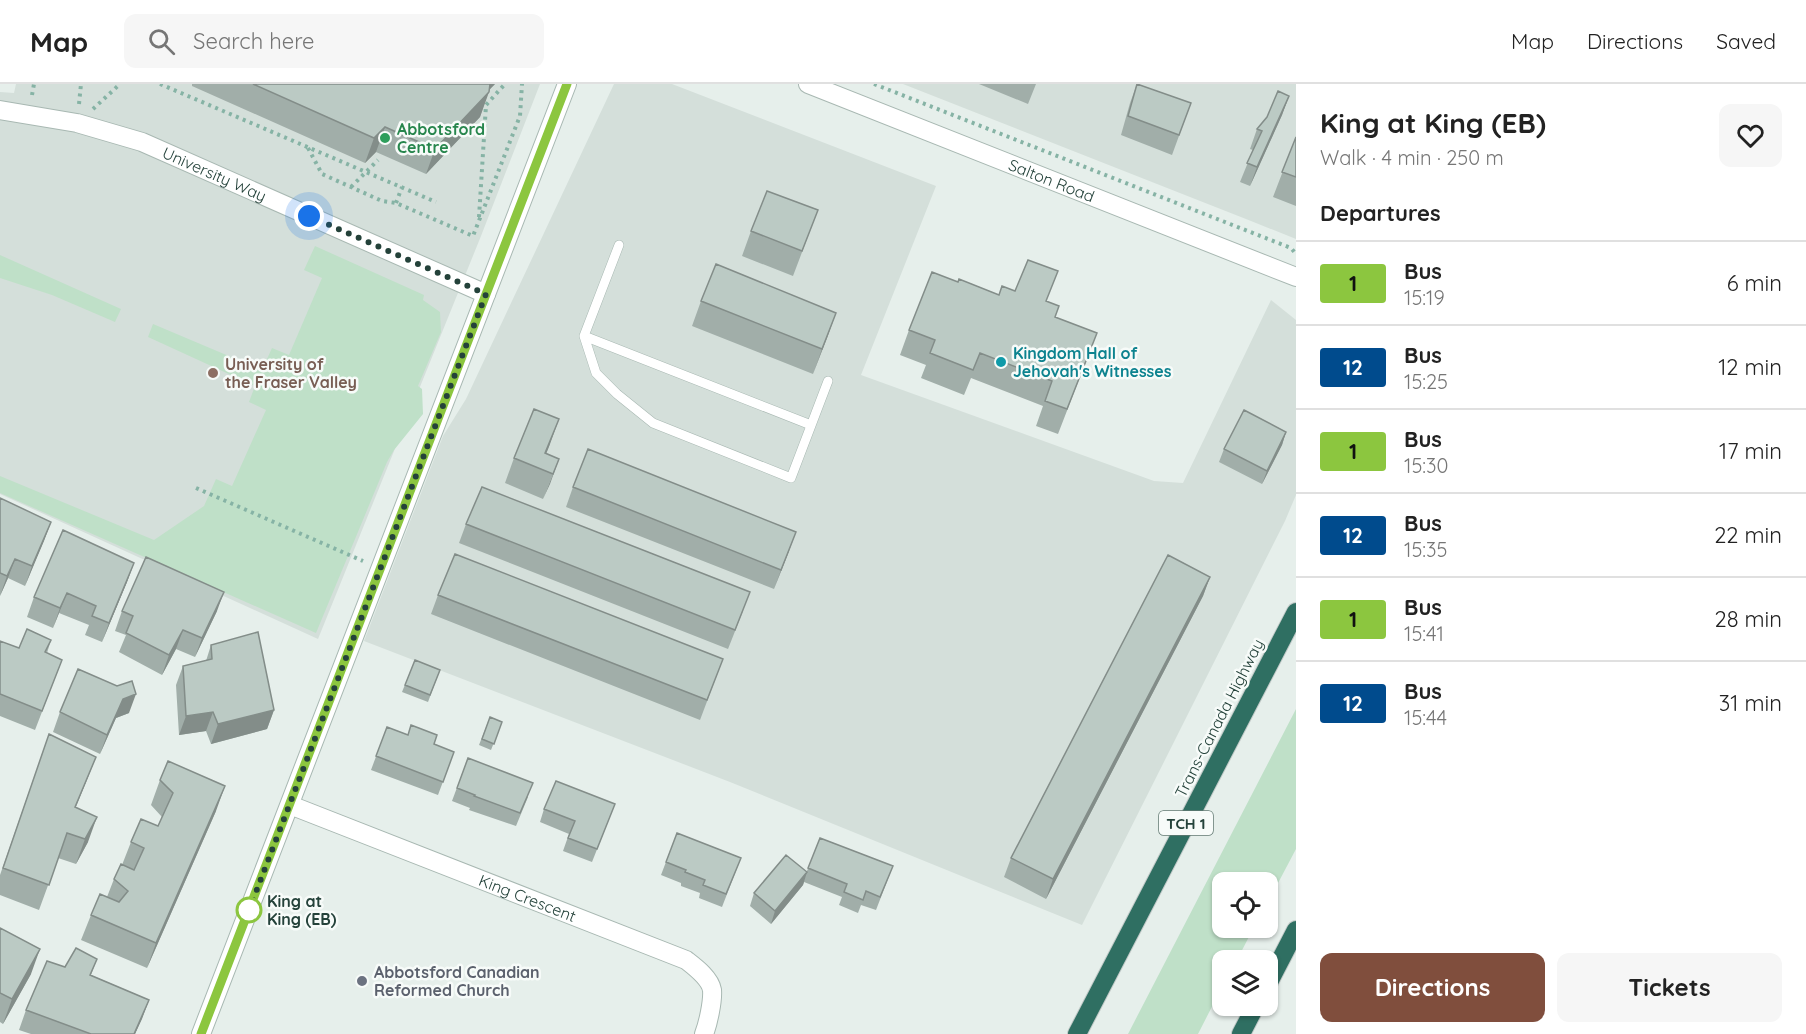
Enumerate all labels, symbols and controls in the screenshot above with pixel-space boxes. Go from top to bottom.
search box [124,14,544,68]
text: Map [30,24,88,59]
icon: search [145,25,178,58]
text: Search here [193,27,315,55]
text: Map [1511,28,1554,54]
text: Directions [1587,28,1683,54]
text: Saved [1716,28,1776,54]
button: heart [1719,104,1782,167]
text: King at King (EB) [1320,105,1546,140]
place label: Abbotsford Centre [397,119,485,157]
marker: Abbotsford Centre [378,131,392,145]
street label: University Way [159,142,270,206]
text: Walk · 4 min · 250 m [1320,145,1504,170]
street label: Salton Road [1006,154,1097,206]
text: Departures [1320,199,1441,227]
your location [294,201,324,231]
text: Bus [1404,257,1442,285]
text: 6 min [1727,269,1782,297]
text: 1 [1349,270,1357,296]
text: 15:19 [1404,285,1445,310]
text: Bus [1404,341,1442,369]
place label: Kingdom Hall of Jehovah's Witnesses [1013,343,1172,381]
text: 12 min [1718,353,1782,381]
place label: University of the Fraser Valley [225,354,357,392]
text: 12 [1343,354,1363,380]
marker: Kingdom Hall of Jehovah's Witnesses [994,355,1008,369]
marker: University of the Fraser Valley [206,366,220,380]
text: 15:25 [1404,369,1448,394]
text: Bus [1404,425,1442,453]
text: 17 min [1719,437,1782,465]
text: 1 [1349,438,1357,464]
text: 15:30 [1404,453,1448,478]
text: Bus [1404,509,1442,537]
text: 22 min [1714,521,1782,549]
text: 12 [1343,522,1363,548]
text: 15:35 [1404,537,1447,562]
text: Bus [1404,593,1442,621]
text: 28 min [1714,605,1782,633]
text: 1 [1349,606,1357,632]
text: 15:41 [1404,621,1444,646]
street label: Trans-Canada Highway [1170,635,1268,801]
text: Bus [1404,677,1442,705]
text: 31 min [1719,689,1782,717]
text: 12 [1343,690,1363,716]
text: 15:44 [1404,705,1447,730]
road number: TCH 1 [1159,811,1213,835]
street label: King Crescent [476,870,579,926]
map controls [1212,872,1278,1016]
button: locate [1212,872,1278,938]
place label: King at King (EB) [267,891,337,929]
marker: King at King (EB) [236,897,262,923]
button: layers [1212,950,1278,1016]
button: Directions [1320,953,1545,1022]
button: Tickets [1557,953,1782,1022]
place label: Abbotsford Canadian Reformed Church [374,962,540,1000]
marker: Abbotsford Canadian Reformed Church [355,974,369,988]

